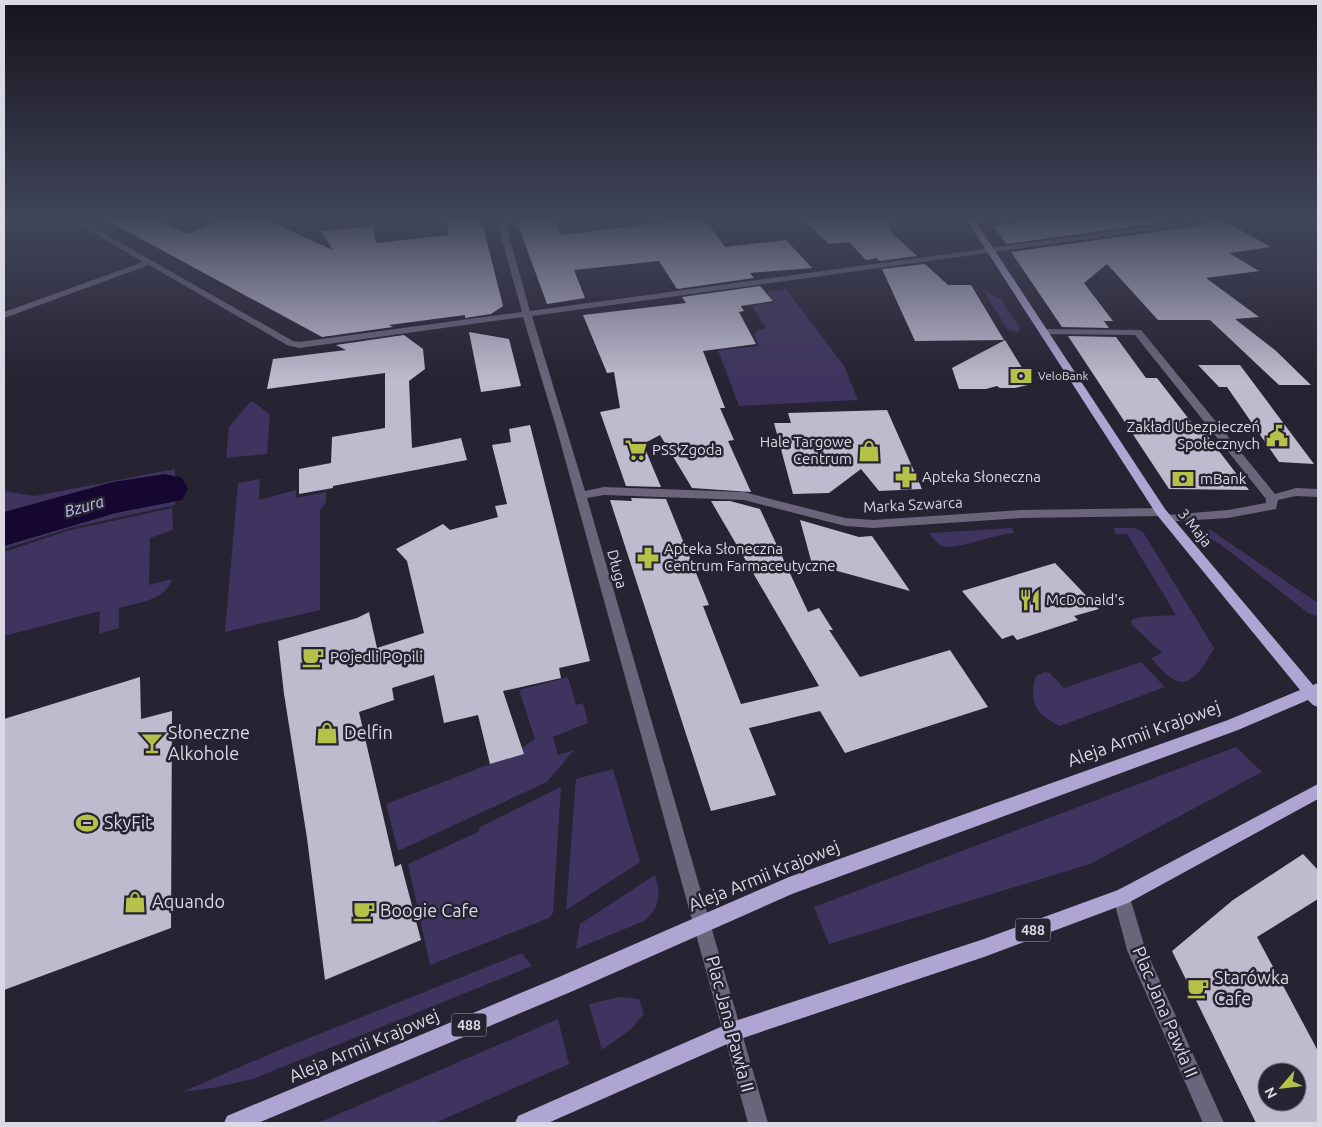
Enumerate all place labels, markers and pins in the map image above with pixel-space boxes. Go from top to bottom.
bank icon: VeloBank [1008,363,1034,389]
place label: VeloBank [1038,369,1089,382]
place label: Zakład Ubezpieczeń Społecznych [1127,418,1260,452]
public building icon: Zakład Ubezpieczeń Społecznych [1264,423,1290,449]
place label: Hale Targowe Centrum [760,433,852,467]
supermarket icon: PSS Zgoda [623,437,649,463]
shop icon: Hale Targowe Centrum [856,438,882,464]
place label: PSS Zgoda [652,441,722,458]
pharmacy icon: Apteka Słoneczna [893,464,919,490]
bank icon: mBank [1170,466,1196,492]
place label: Apteka Słoneczna [922,468,1041,485]
place label: mBank [1200,470,1247,487]
place label: Apteka Słoneczna Centrum Farmaceutyczne [664,540,836,574]
pharmacy icon: Apteka Słoneczna Centrum Farmaceutyczne [635,545,661,571]
restaurant icon: McDonald's [1017,587,1043,613]
place label: McDonald's [1046,591,1124,608]
cafe icon: POjedli POpili [300,644,326,670]
place label: POjedli POpili [330,648,423,665]
shop icon: Delfin [314,720,340,746]
place label: Słoneczne Alkohole [168,722,250,763]
place label: Delfin [344,722,393,742]
bar icon: Słoneczne Alkohole [139,730,165,756]
sports icon: SkyFit [74,810,100,836]
place label: SkyFit [104,812,152,832]
shop icon: Aquando [122,889,148,915]
place label: Aquando [152,891,225,911]
cafe icon: Boogie Cafe [351,898,377,924]
place label: Boogie Cafe [380,900,478,920]
place label: Starówka Cafe [1214,967,1289,1008]
cafe icon: Starówka Cafe [1185,975,1211,1001]

